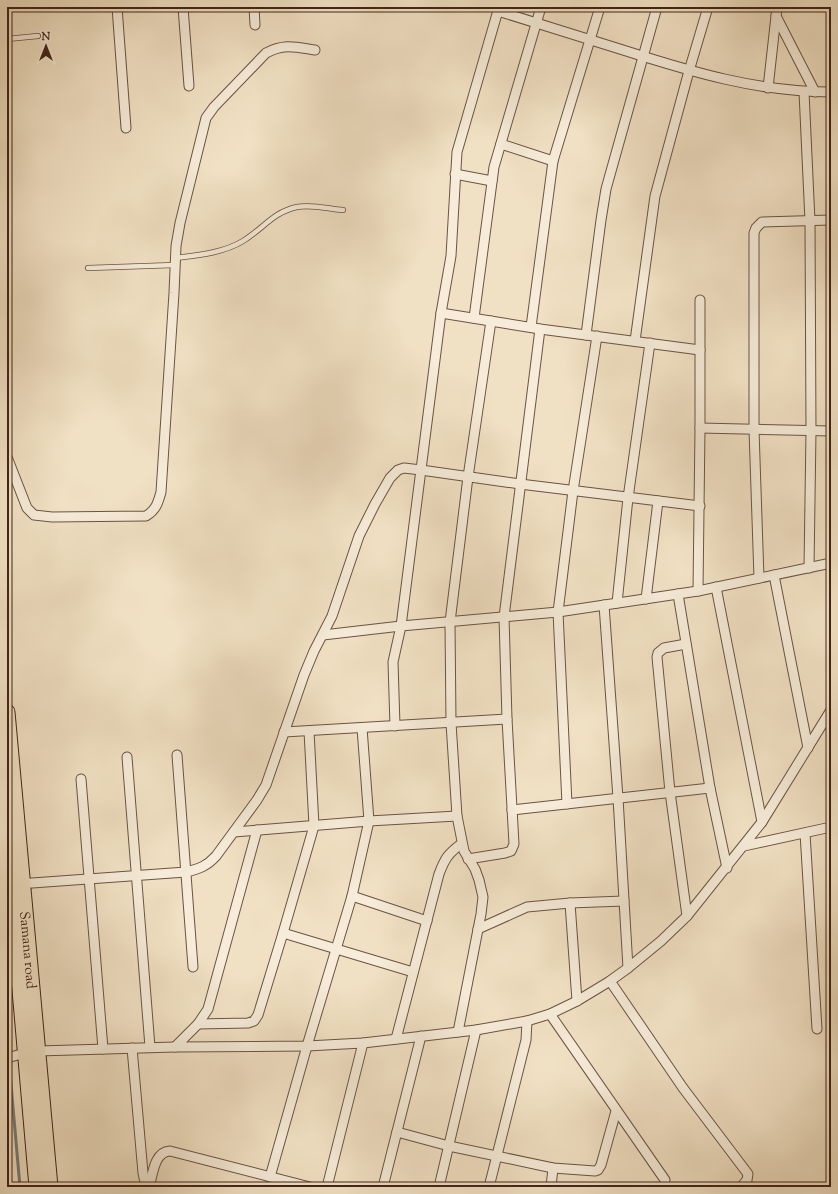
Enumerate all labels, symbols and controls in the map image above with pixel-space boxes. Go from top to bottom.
north arrow [26,26,66,66]
text: N [41,29,51,45]
street label: Samana road [13,911,40,990]

